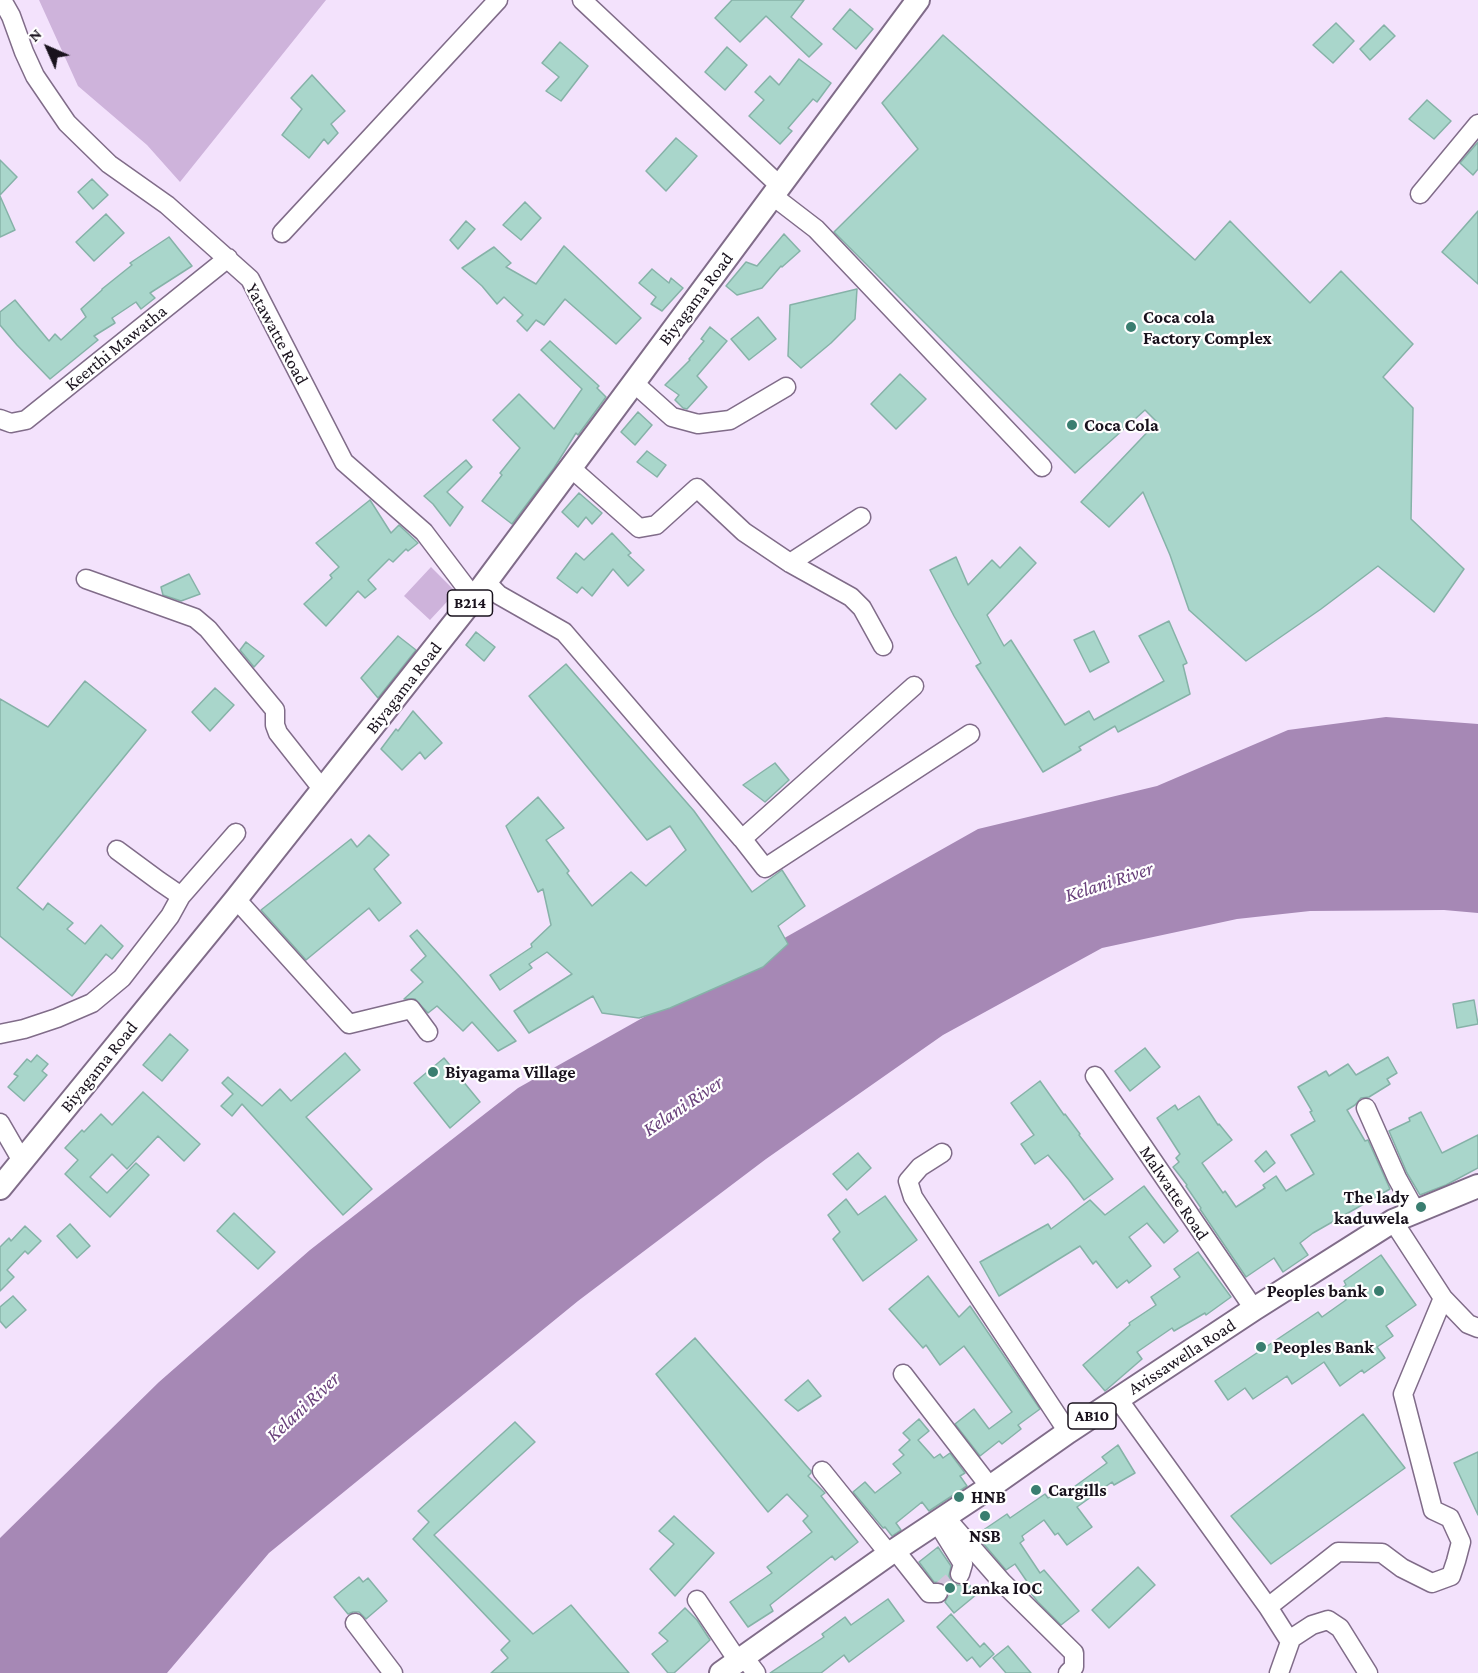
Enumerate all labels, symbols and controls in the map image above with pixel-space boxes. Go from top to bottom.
north arrow [18,18,78,78]
text: N [25,25,45,45]
street label: Biyagama Road [654,248,738,350]
street label: Yatawatte Road [241,280,313,388]
street label: Keerthi Mawatha [61,300,171,396]
place label: Coca cola Factory Complex [1143,306,1272,348]
marker: Coca cola Factory Complex [1124,320,1138,334]
place label: Coca Cola [1084,414,1159,436]
marker: Coca Cola [1065,418,1079,432]
road number: B214 [448,590,492,616]
street label: Biyagama Road [361,638,447,738]
water label: Kelani River [1062,856,1156,908]
street label: Biyagama Road [56,1017,142,1117]
place label: Biyagama Village [445,1061,576,1083]
marker: Biyagama Village [426,1065,440,1079]
water label: Kelani River [638,1070,728,1142]
street label: Malwatte Road [1135,1142,1213,1244]
place label: The lady kaduwela [1334,1186,1409,1228]
marker: The lady kaduwela [1414,1200,1428,1214]
place label: Peoples bank [1267,1280,1367,1302]
marker: Peoples bank [1372,1284,1386,1298]
street label: Avissawella Road [1124,1314,1240,1400]
place label: Peoples Bank [1273,1336,1374,1358]
marker: Peoples Bank [1254,1340,1268,1354]
water label: Kelani River [261,1367,345,1447]
road number: AB10 [1068,1403,1116,1429]
place label: Cargills [1048,1479,1107,1501]
marker: Cargills [1029,1483,1043,1497]
place label: HNB [971,1486,1006,1508]
marker: HNB [952,1490,966,1504]
marker: NSB [978,1509,992,1523]
place label: NSB [969,1525,1001,1547]
place label: Lanka IOC [962,1577,1042,1599]
marker: Lanka IOC [943,1581,957,1595]

